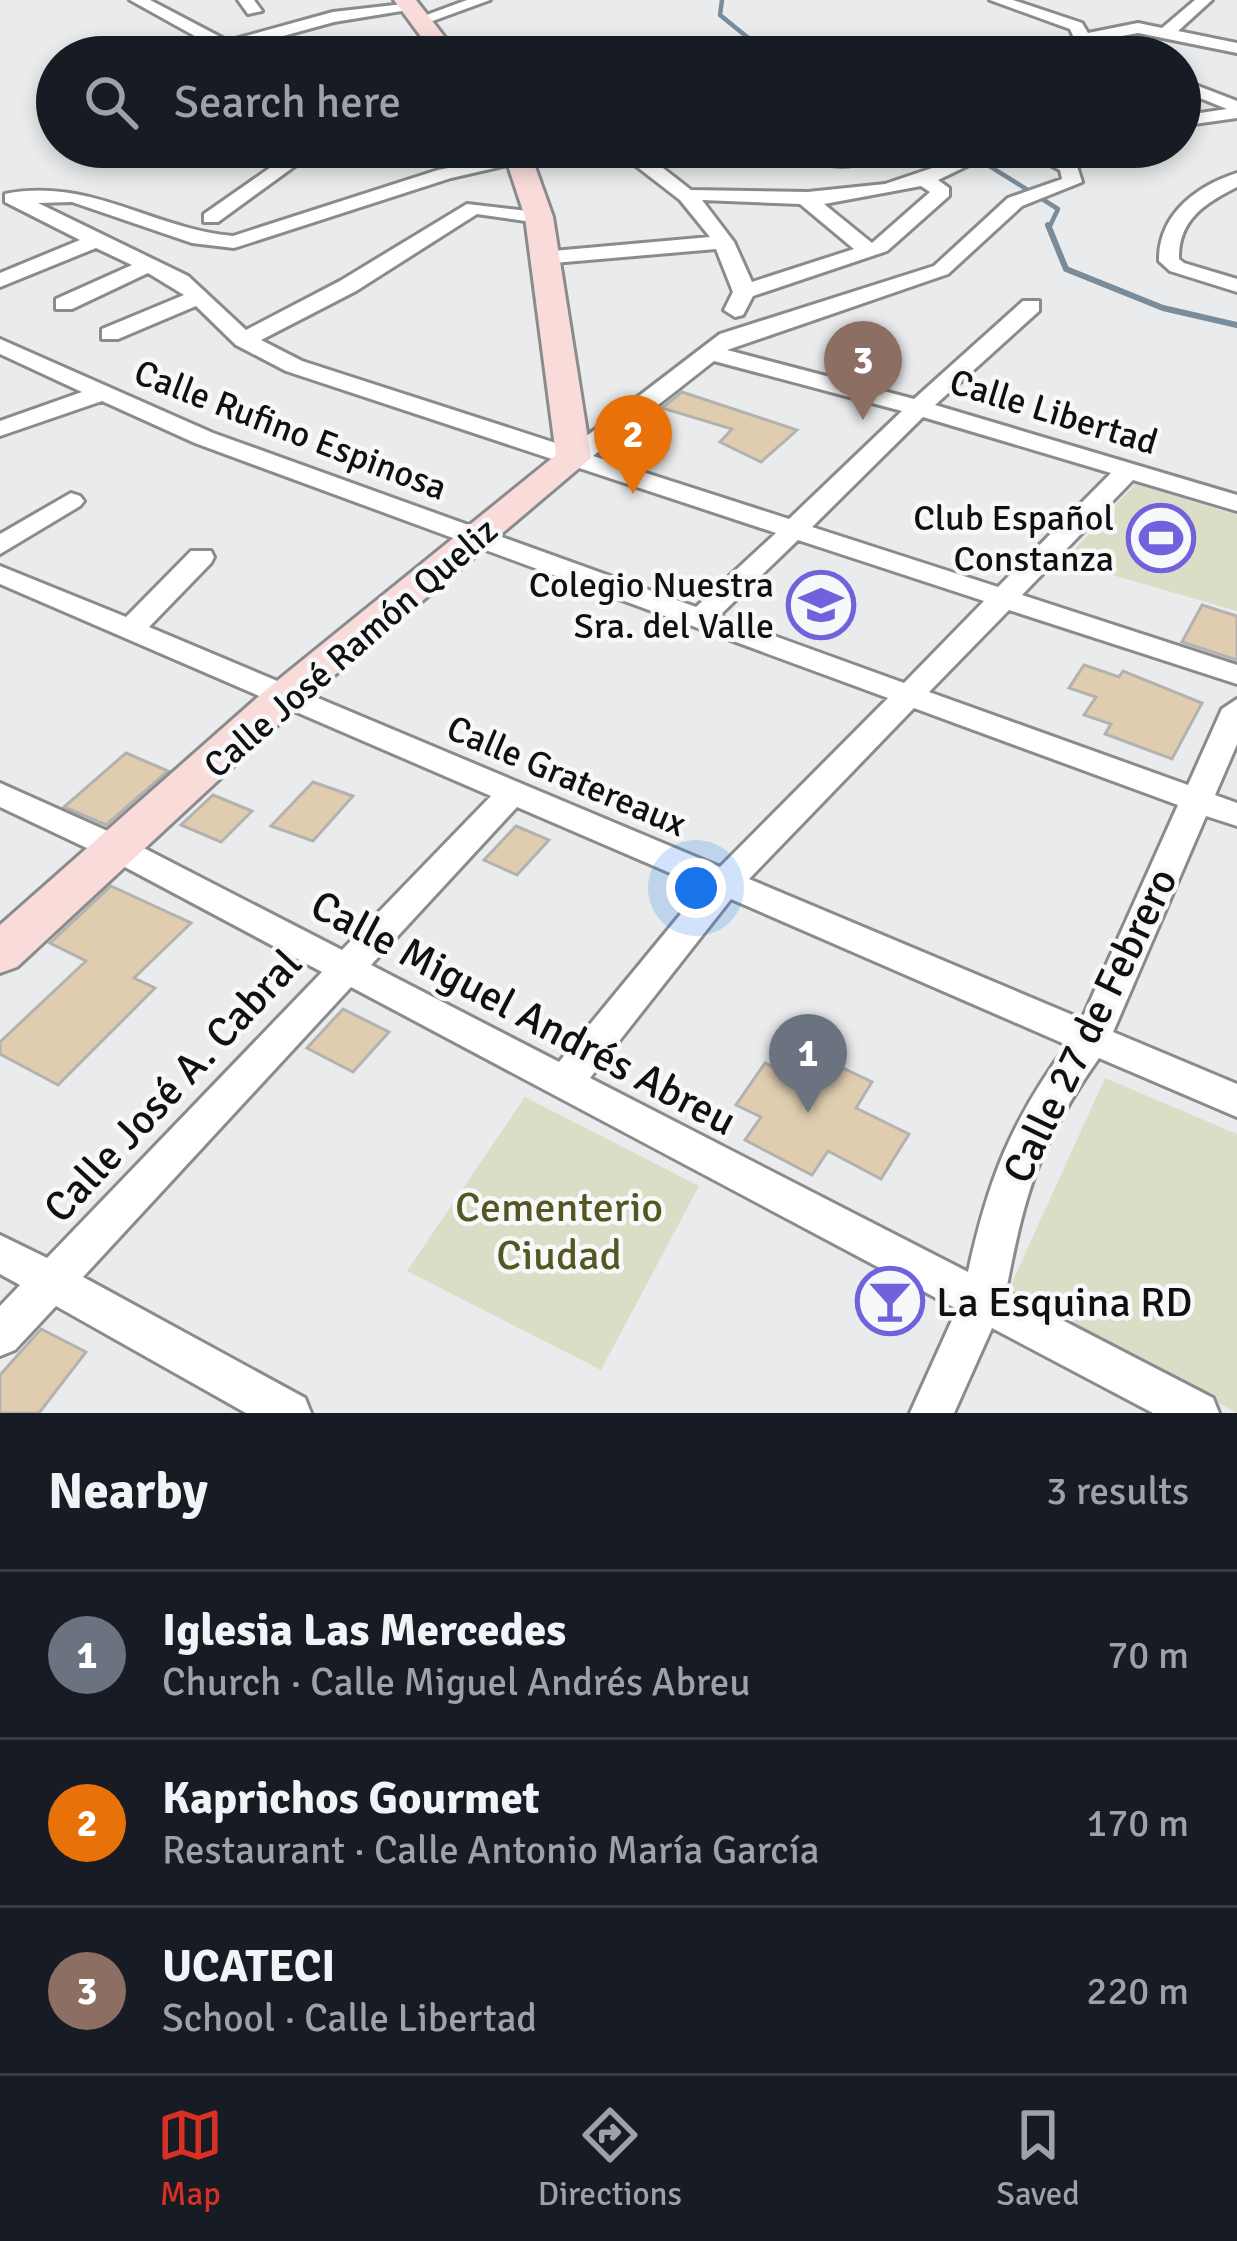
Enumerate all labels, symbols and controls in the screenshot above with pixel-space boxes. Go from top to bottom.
search box [36,36,1201,168]
icon: search [78,69,144,135]
text: Search here [174,75,401,130]
pin: 3 [824,321,902,420]
street label: Calle Rufino Espinosa [128,350,453,511]
street label: Calle Libertad [944,360,1163,465]
pin: 2 [594,395,672,494]
place label: Club Español Constanza [913,496,1114,582]
sports icon: Club Español Constanza [1126,503,1196,573]
street label: Calle José Ramón Queliz [195,508,507,788]
place label: Colegio Nuestra Sra. del Valle [529,563,774,649]
school or university icon: Colegio Nuestra Sra. del Valle [786,570,856,640]
street label: Calle Gratereaux [440,706,693,847]
your location [666,858,726,918]
street label: Calle 27 de Febrero [992,860,1189,1191]
street label: Calle Miguel Andrés Abreu [302,880,745,1147]
street label: Calle José A. Cabral [34,939,313,1233]
pin: 1 [769,1014,847,1113]
park label: Cementerio Ciudad [455,1182,663,1281]
bar icon: La Esquina RD [855,1266,925,1336]
place label: La Esquina RD [936,1277,1192,1328]
text: Nearby [48,1460,208,1523]
text: 3 results [1046,1467,1189,1515]
text: Iglesia Las Mercedes [162,1603,566,1658]
text: 1 [76,1631,98,1679]
text: 70 m [1107,1631,1189,1679]
text: Church · Calle Miguel Andrés Abreu [162,1658,751,1706]
text: Kaprichos Gourmet [162,1771,540,1826]
text: 2 [76,1799,98,1847]
text: 170 m [1086,1799,1189,1847]
text: Restaurant · Calle Antonio María García [162,1826,819,1874]
text: UCATECI [162,1939,335,1994]
text: 3 [76,1967,98,2015]
text: 220 m [1086,1967,1189,2015]
text: School · Calle Libertad [162,1994,537,2042]
tab: Map [157,2102,223,2215]
tab: Directions [538,2102,682,2215]
tab: Saved [997,2102,1080,2215]

